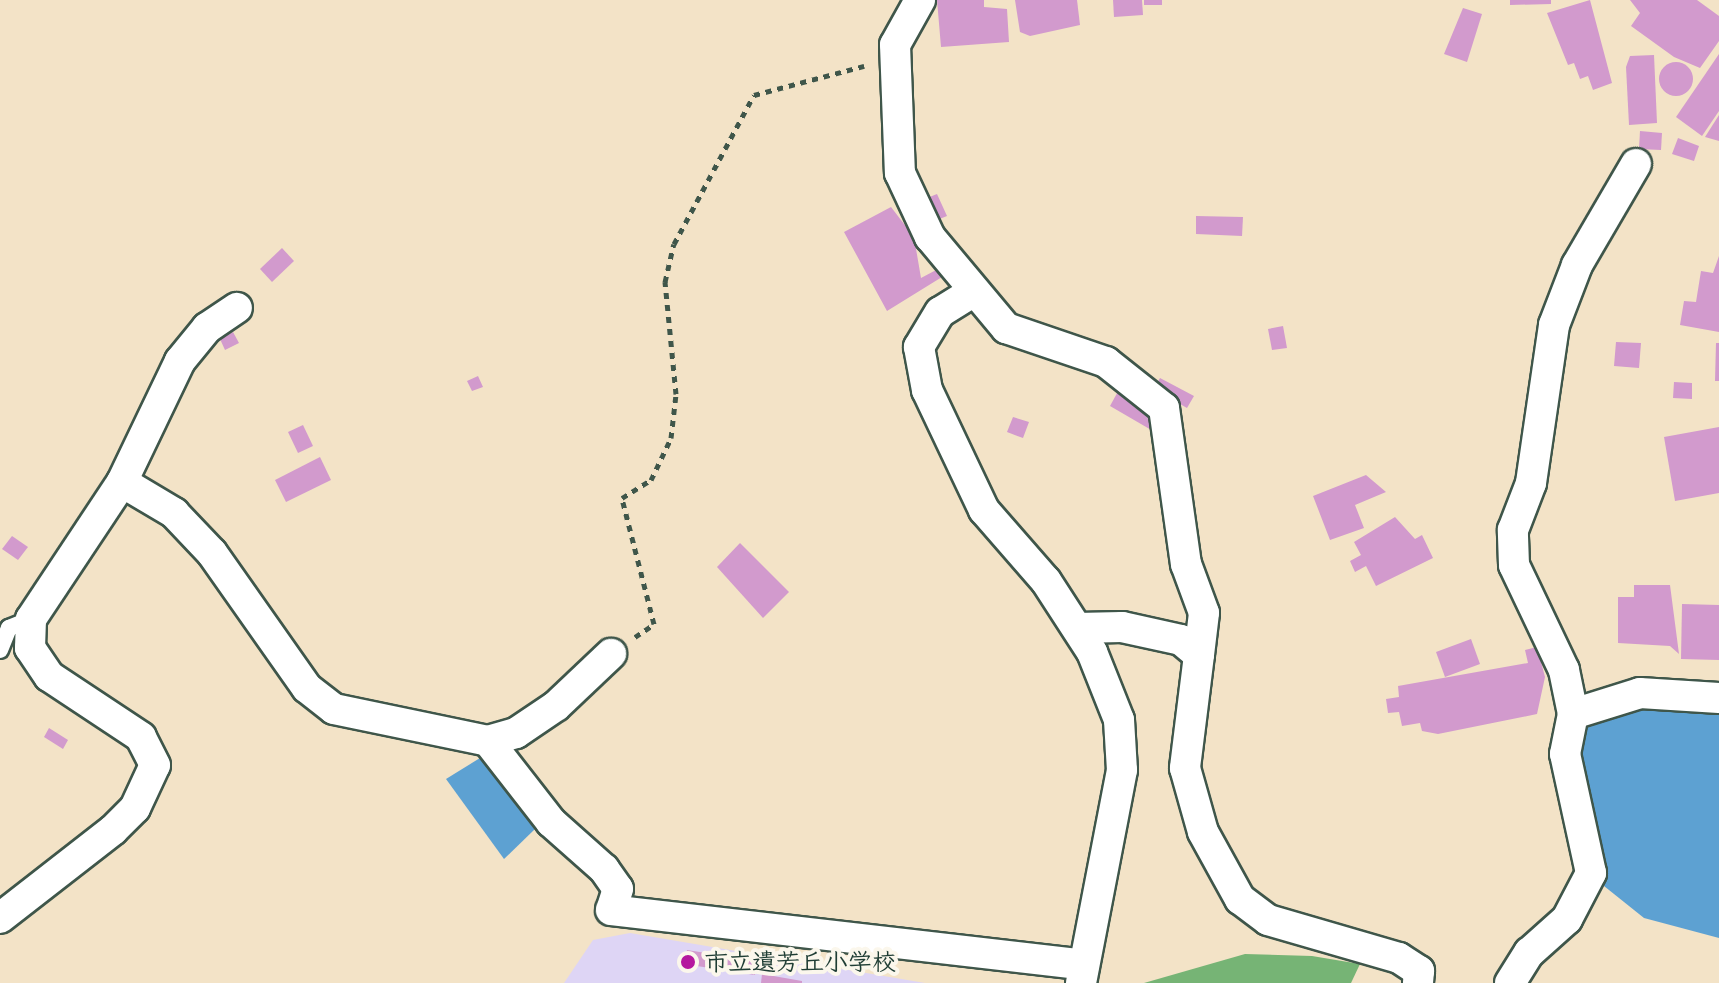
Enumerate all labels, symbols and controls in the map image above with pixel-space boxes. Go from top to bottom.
place label: 市立遺芳丘小学校 [704,948,896,976]
marker: 市立遺芳丘小学校 [679,953,697,971]

